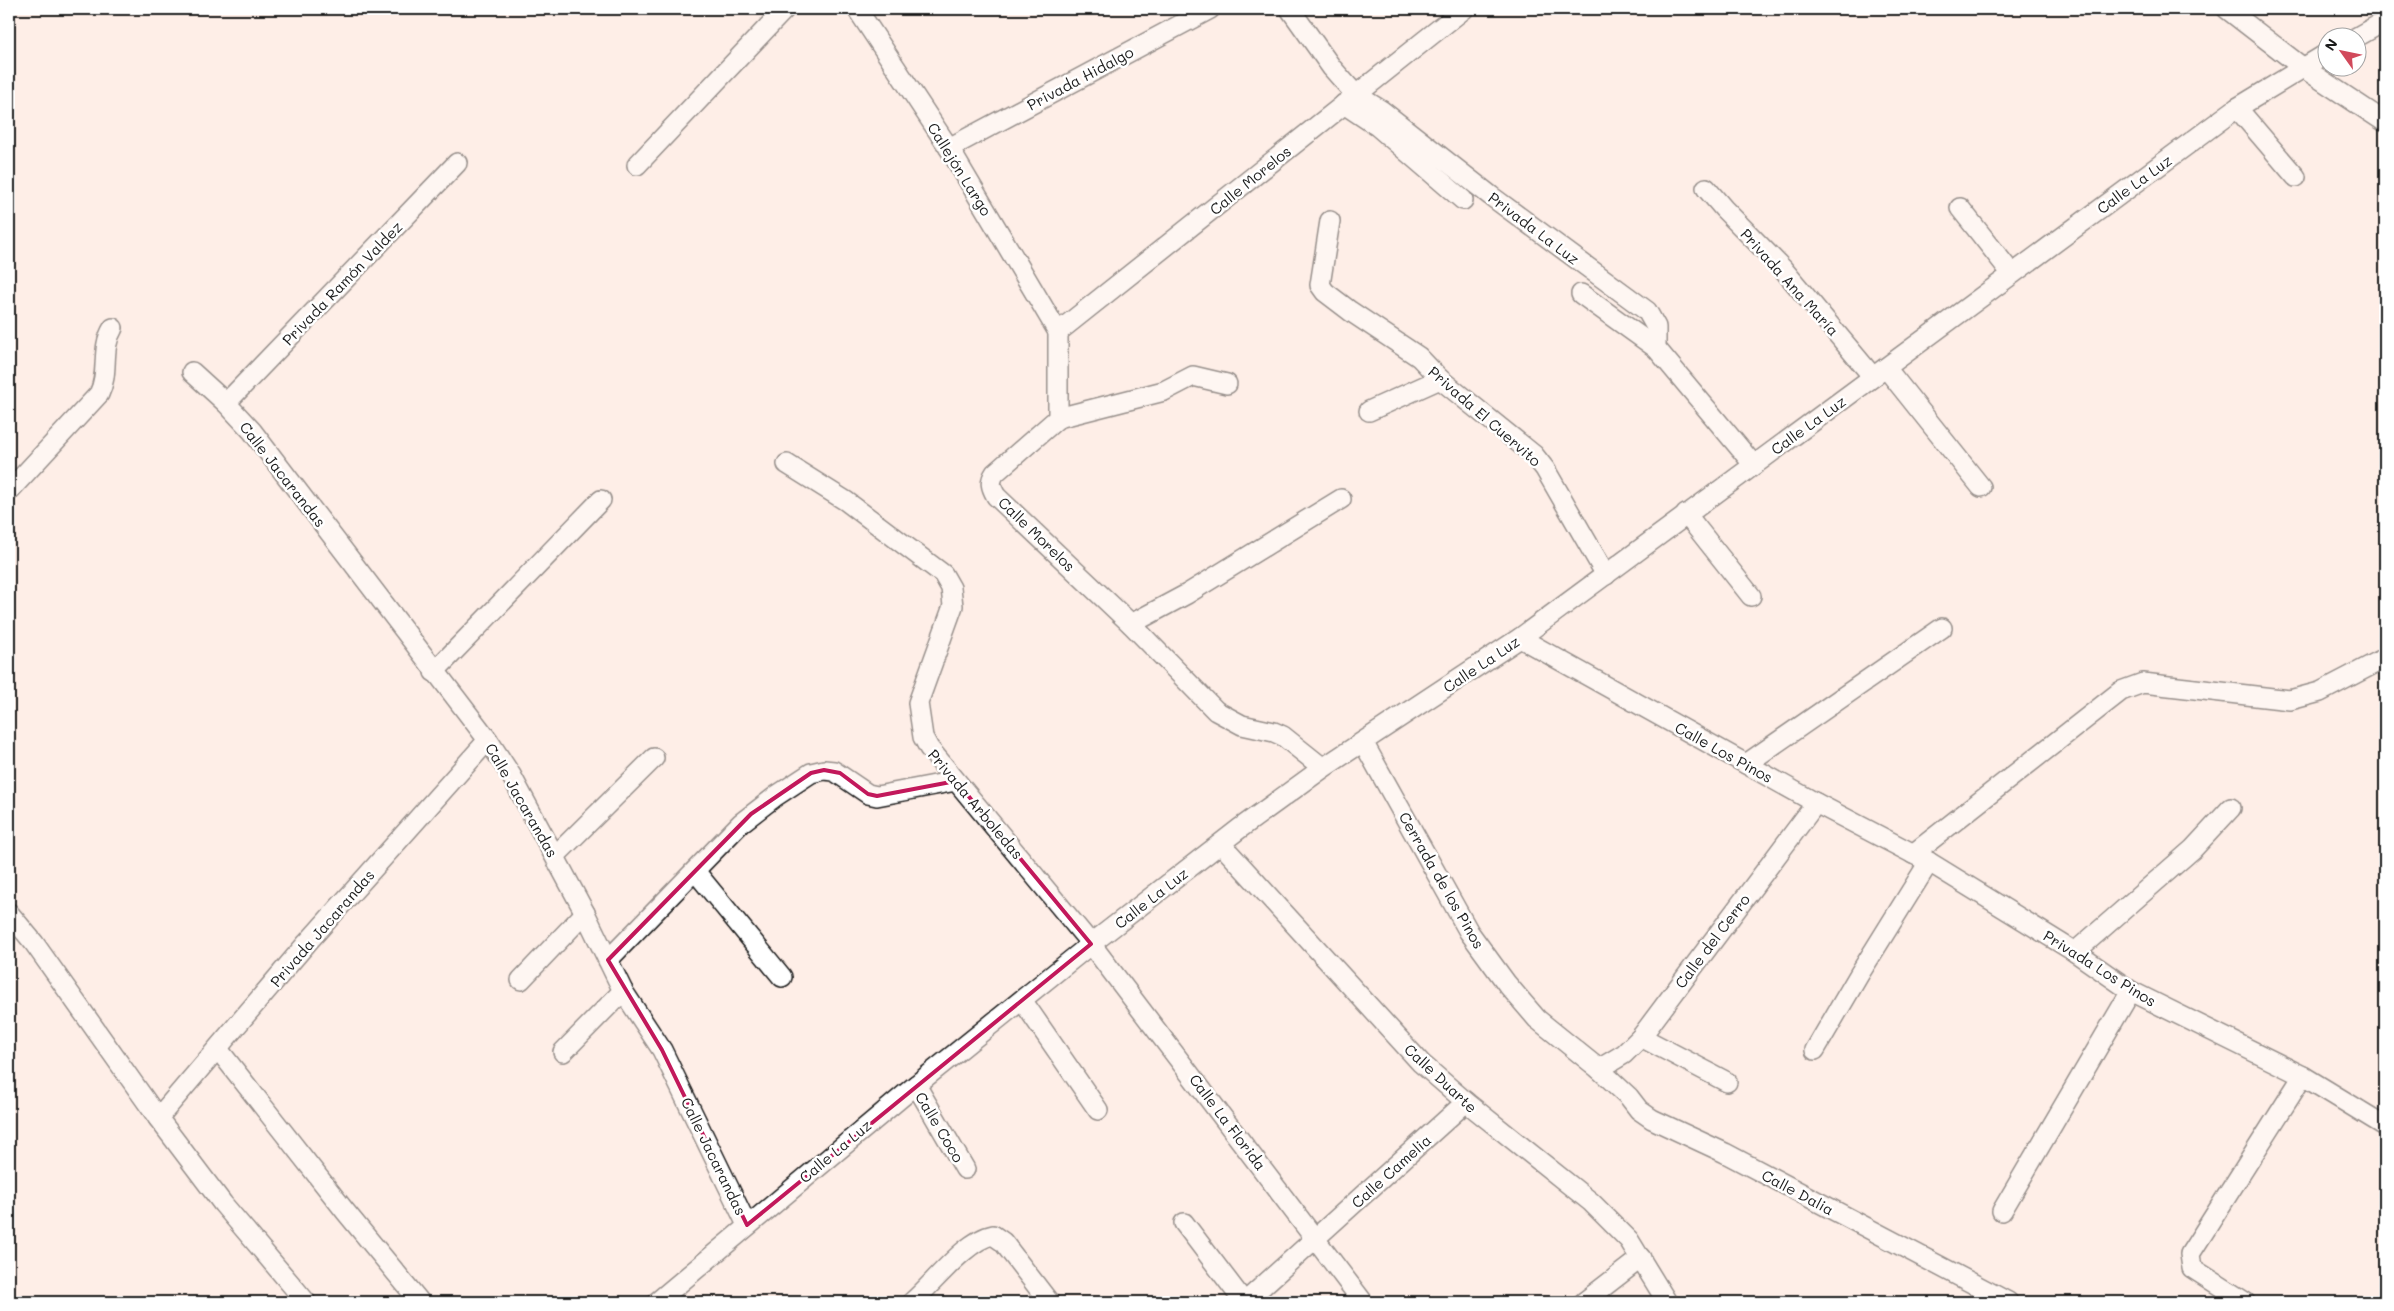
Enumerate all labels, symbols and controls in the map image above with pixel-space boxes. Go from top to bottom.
north arrow [2316,28,2366,78]
text: N [2320,35,2342,54]
street label: Privada Hidalgo [1023,41,1137,114]
street label: Callejón Largo [923,119,997,219]
street label: Calle Morelos [1205,141,1295,219]
street label: Calle La Luz [2092,150,2176,218]
street label: Privada La Luz [1485,187,1583,269]
street label: Privada Ramón Valdez [277,217,407,349]
street label: Privada Ana María [1736,224,1844,340]
street label: Privada El Cuervito [1424,361,1546,471]
street label: Calle La Luz [1766,391,1850,459]
street label: Calle Jacarandas [235,417,331,531]
street label: Calle Morelos [994,492,1080,576]
street label: Calle La Luz [1439,631,1523,697]
street label: Calle Los Pinos [1672,717,1776,787]
street label: Calle Jacarandas [481,739,563,861]
street label: Privada Arboledas [924,745,1028,863]
street label: Cerrada de los Pinos [1395,808,1489,952]
street label: Calle La Luz [1110,863,1192,933]
street label: Privada Jacarandas [265,865,379,991]
street label: Calle del Cerro [1670,890,1754,992]
street label: Privada Los Pinos [2040,925,2160,1011]
street label: Calle Duarte [1400,1039,1482,1117]
street label: Calle La Florida [1185,1070,1271,1174]
street label: Calle Coco [911,1088,969,1166]
street label: Calle Jacarandas [677,1094,751,1218]
street label: Calle La Luz [795,1115,875,1187]
street label: Calle Camelia [1347,1130,1435,1212]
street label: Calle Dalia [1758,1165,1838,1219]

